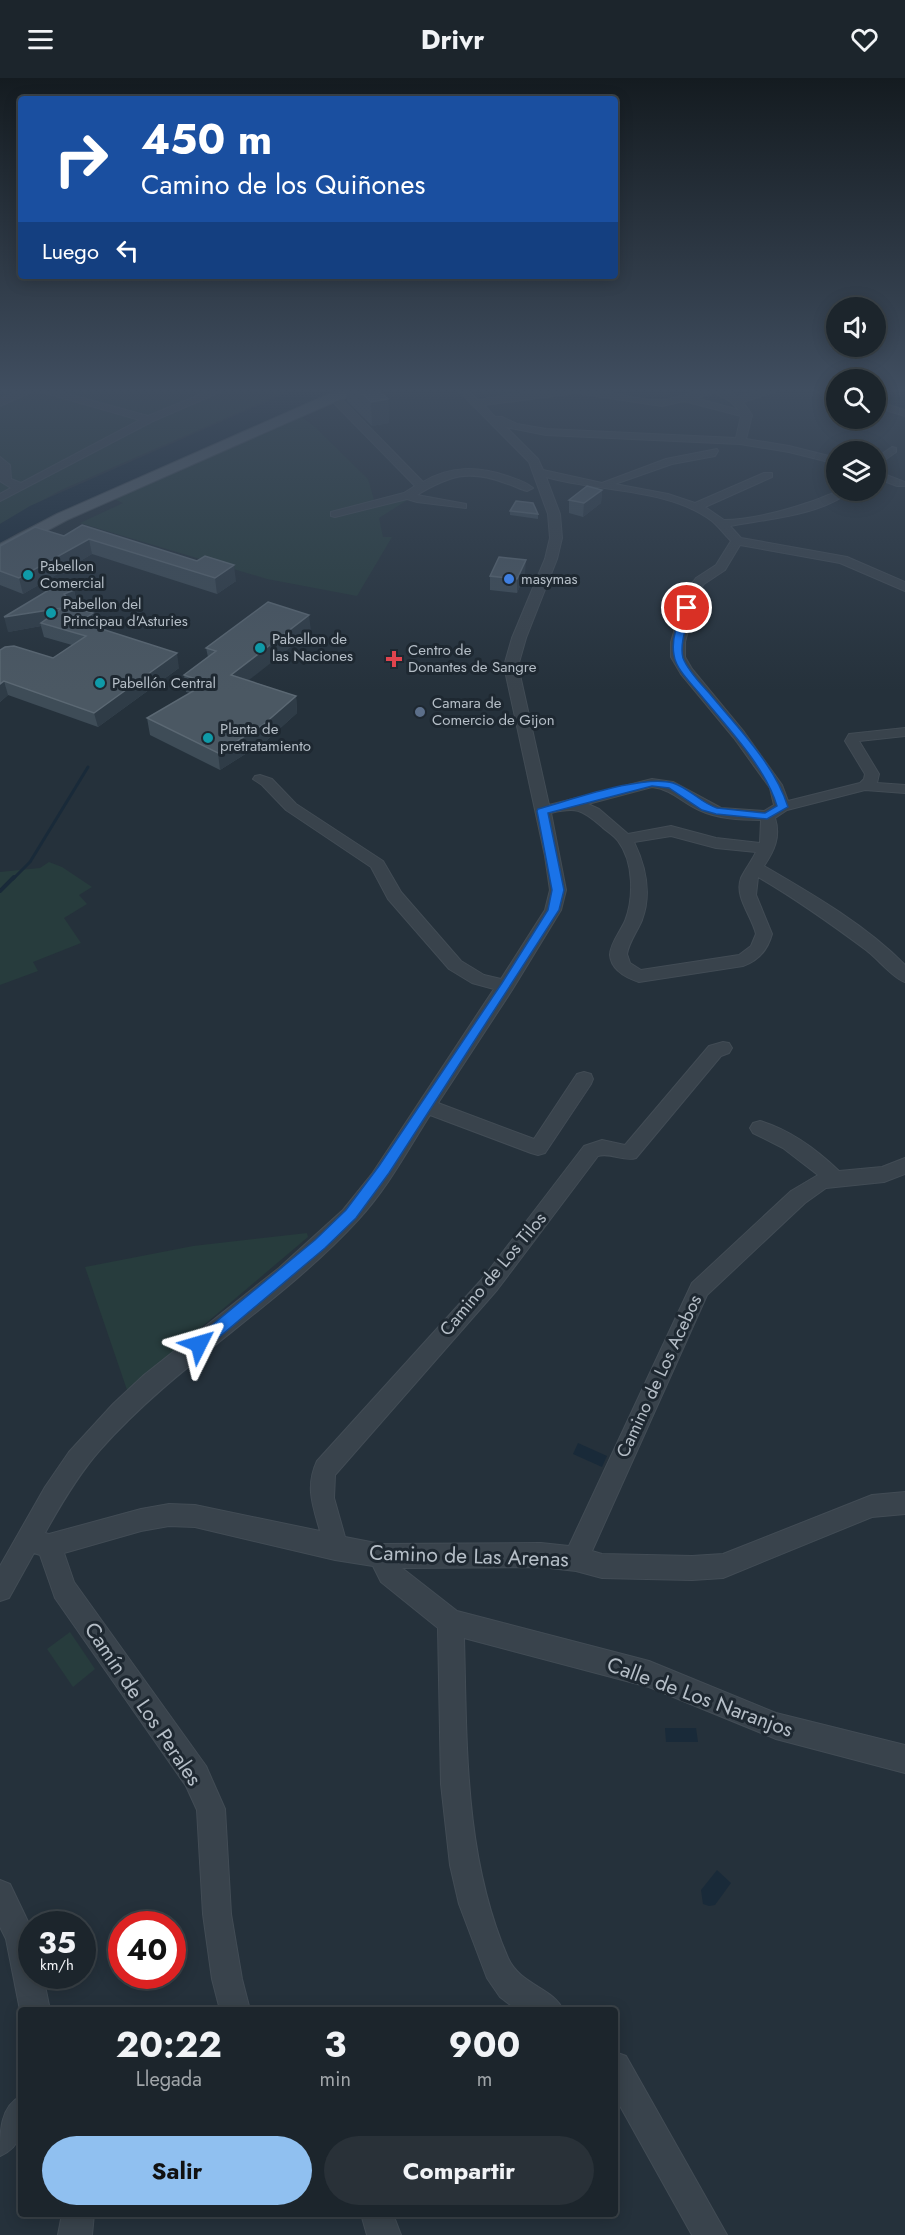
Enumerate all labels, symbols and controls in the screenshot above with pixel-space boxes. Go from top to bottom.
text: Drivr [421,20,484,59]
icon: menu [24,23,57,56]
icon: heart [848,23,881,56]
text: 450 m [141,109,272,170]
icon: right [42,120,120,198]
text: Camino de los Quiñones [141,165,425,204]
icon: left [111,234,144,267]
text: Luego [42,235,99,267]
map controls [826,297,886,501]
button: sound [826,297,886,357]
button: search [826,369,886,429]
button: layers [826,441,886,501]
place label: Pabellon Comercial [40,555,105,594]
marker: Pabellon Comercial [21,568,35,582]
place label: masymas [521,568,577,590]
marker: masymas [502,572,516,586]
pin [661,582,712,633]
icon: arrive [670,591,703,624]
place label: Pabellon del Principau d'Asturies [63,593,188,632]
marker: Pabellon del Principau d'Asturies [44,606,58,620]
place label: Pabellon de las Naciones [272,628,353,667]
place label: Centro de Donantes de Sangre [408,639,537,678]
marker: Pabellon de las Naciones [253,641,267,655]
marker: Centro de Donantes de Sangre [385,650,403,668]
place label: Pabellón Central [112,672,216,694]
marker: Pabellón Central [93,676,107,690]
place label: Camara de Comercio de Gijon [432,692,555,731]
marker: Camara de Comercio de Gijon [413,705,427,719]
place label: Planta de pretratamiento [220,718,311,757]
marker: Planta de pretratamiento [201,731,215,745]
street label: Camino de Los Tilos [433,1207,553,1341]
street label: Camino de Los Acebos [610,1290,708,1462]
position arrow [167,1312,231,1376]
street label: Camino de Las Arenas [369,1538,569,1574]
street label: Camín de Los Perales [77,1616,209,1792]
street label: Calle de Los Naranjos [603,1649,797,1745]
speed limit sign: 40 [108,1911,186,1989]
text: 35 [38,1921,76,1964]
text: km/h [40,1954,74,1976]
text: 20:22 [116,2018,222,2070]
text: 3 [324,2018,346,2070]
text: 900 [449,2018,520,2070]
text: Llegada [136,2065,202,2094]
text: min [320,2065,351,2094]
text: m [477,2065,492,2094]
button: Salir [42,2136,312,2205]
button: Compartir [324,2136,594,2205]

